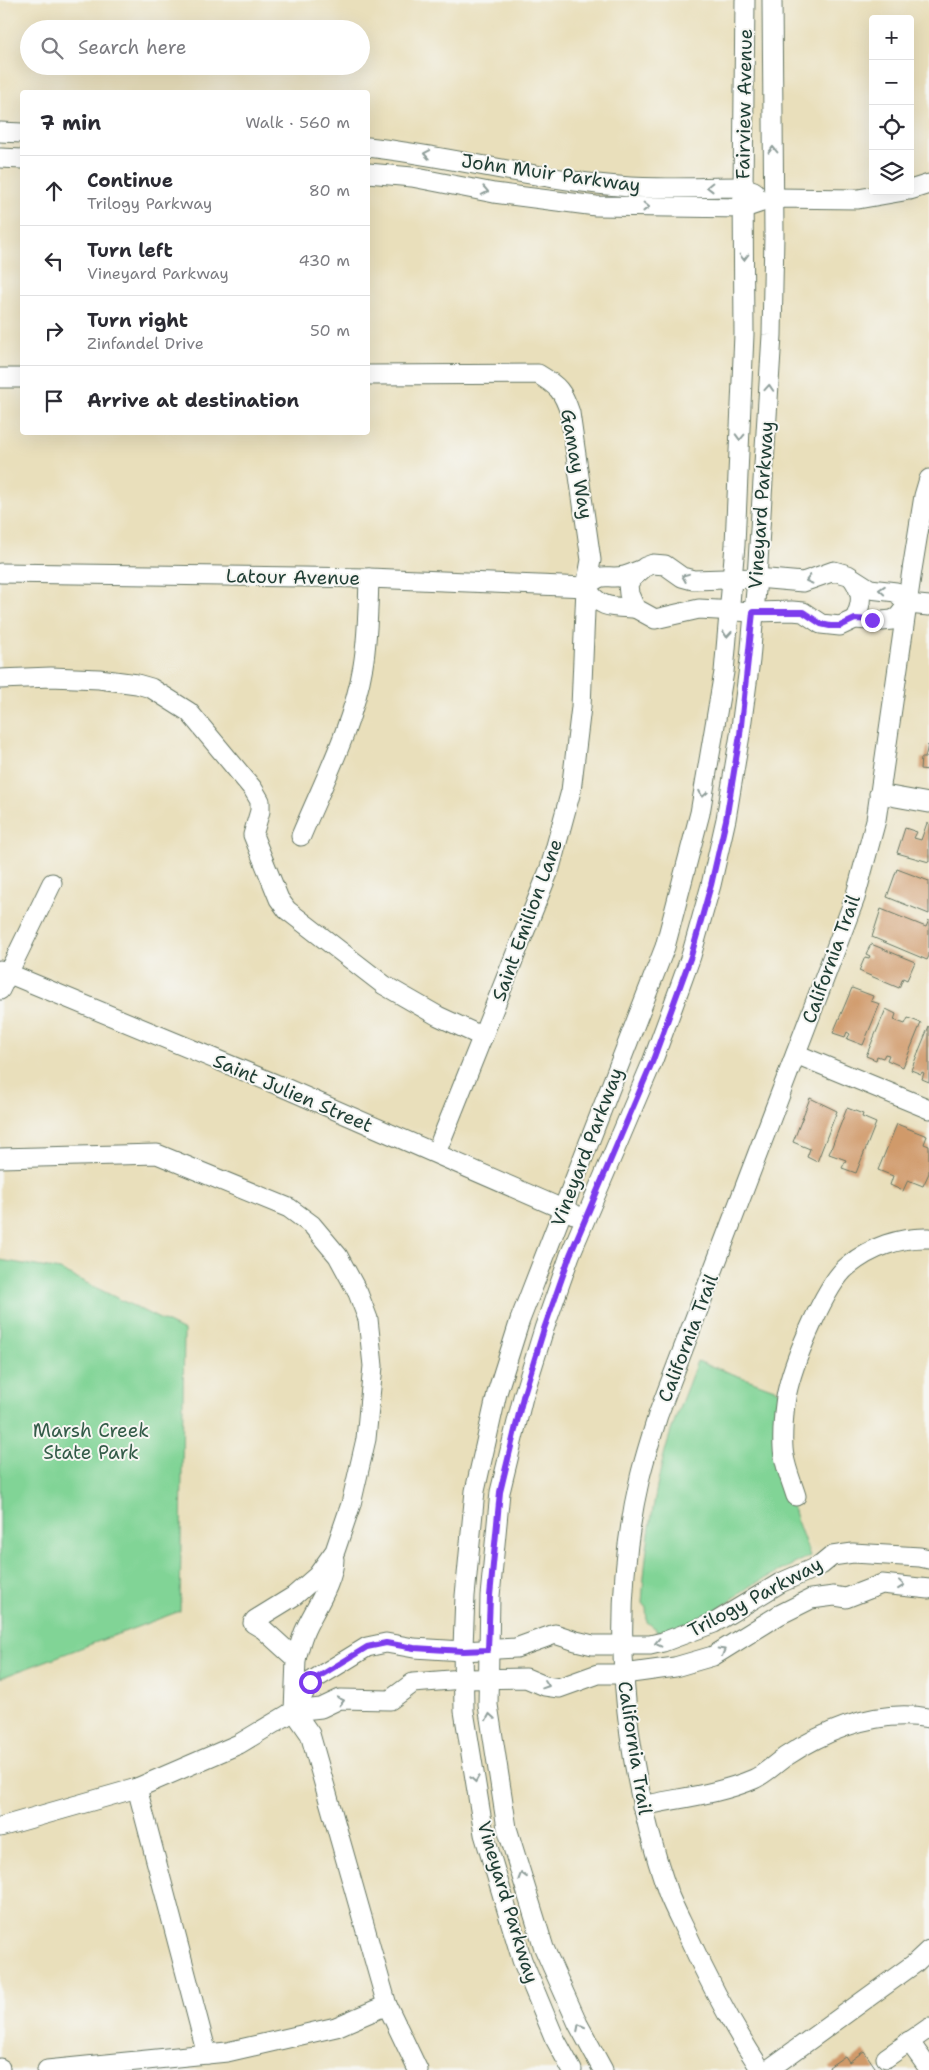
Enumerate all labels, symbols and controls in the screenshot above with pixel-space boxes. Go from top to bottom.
map controls [869,15,914,195]
button: + [869,15,914,60]
search box [20,20,370,75]
street label: Fairview Avenue [730,28,758,180]
icon: search [38,34,66,62]
text: Search here [78,35,187,60]
button: − [869,60,914,105]
button: locate [869,105,914,150]
text: 7 min [40,109,101,137]
text: Walk · 560 m [245,112,350,133]
one-way arrow [768,145,778,153]
street label: John Muir Parkway [460,148,642,198]
one-way arrow [423,150,432,160]
button: layers [869,150,914,195]
text: Continue [87,168,173,193]
icon: ahead [40,177,68,205]
text: 80 m [309,180,350,201]
one-way arrow [706,182,714,192]
one-way arrow [480,185,489,195]
text: Trilogy Parkway [87,193,212,214]
one-way arrow [642,202,650,212]
text: Turn left [87,238,173,263]
icon: left [40,247,68,275]
text: 430 m [299,250,350,271]
one-way arrow [739,253,749,261]
text: Vineyard Parkway [87,263,229,284]
text: Turn right [87,308,188,333]
icon: right [40,317,68,345]
text: 50 m [310,320,350,341]
text: Zinfandel Drive [87,333,204,354]
one-way arrow [763,384,774,392]
icon: arrive [40,387,68,415]
text: Arrive at destination [87,388,299,413]
street label: Gamay Way [555,407,599,521]
street label: Vineyard Parkway [743,420,779,590]
one-way arrow [734,433,745,441]
street label: Latour Avenue [226,563,360,591]
one-way arrow [681,573,690,583]
one-way arrow [805,574,813,585]
one-way arrow [878,584,886,595]
route end [861,609,884,632]
one-way arrow [722,630,733,638]
one-way arrow [698,790,708,798]
street label: Saint Emilion Lane [486,835,568,1005]
street label: California Trail [796,891,866,1027]
street label: Saint Julien Street [209,1048,377,1138]
street label: Vineyard Parkway [545,1064,629,1230]
street label: California Trail [652,1270,724,1406]
park label: Marsh Creek State Park [33,1418,149,1465]
street label: Trilogy Parkway [683,1551,827,1643]
one-way arrow [898,1579,906,1590]
one-way arrow [653,1637,662,1648]
one-way arrow [716,1647,725,1657]
route start [299,1671,322,1694]
one-way arrow [541,1679,550,1689]
street label: California Trail [612,1679,658,1817]
one-way arrow [336,1696,345,1707]
one-way arrow [485,1712,496,1720]
one-way arrow [470,1775,480,1783]
street label: Vineyard Parkway [471,1818,545,1986]
one-way arrow [518,1872,528,1880]
one-way arrow [576,2023,586,2032]

